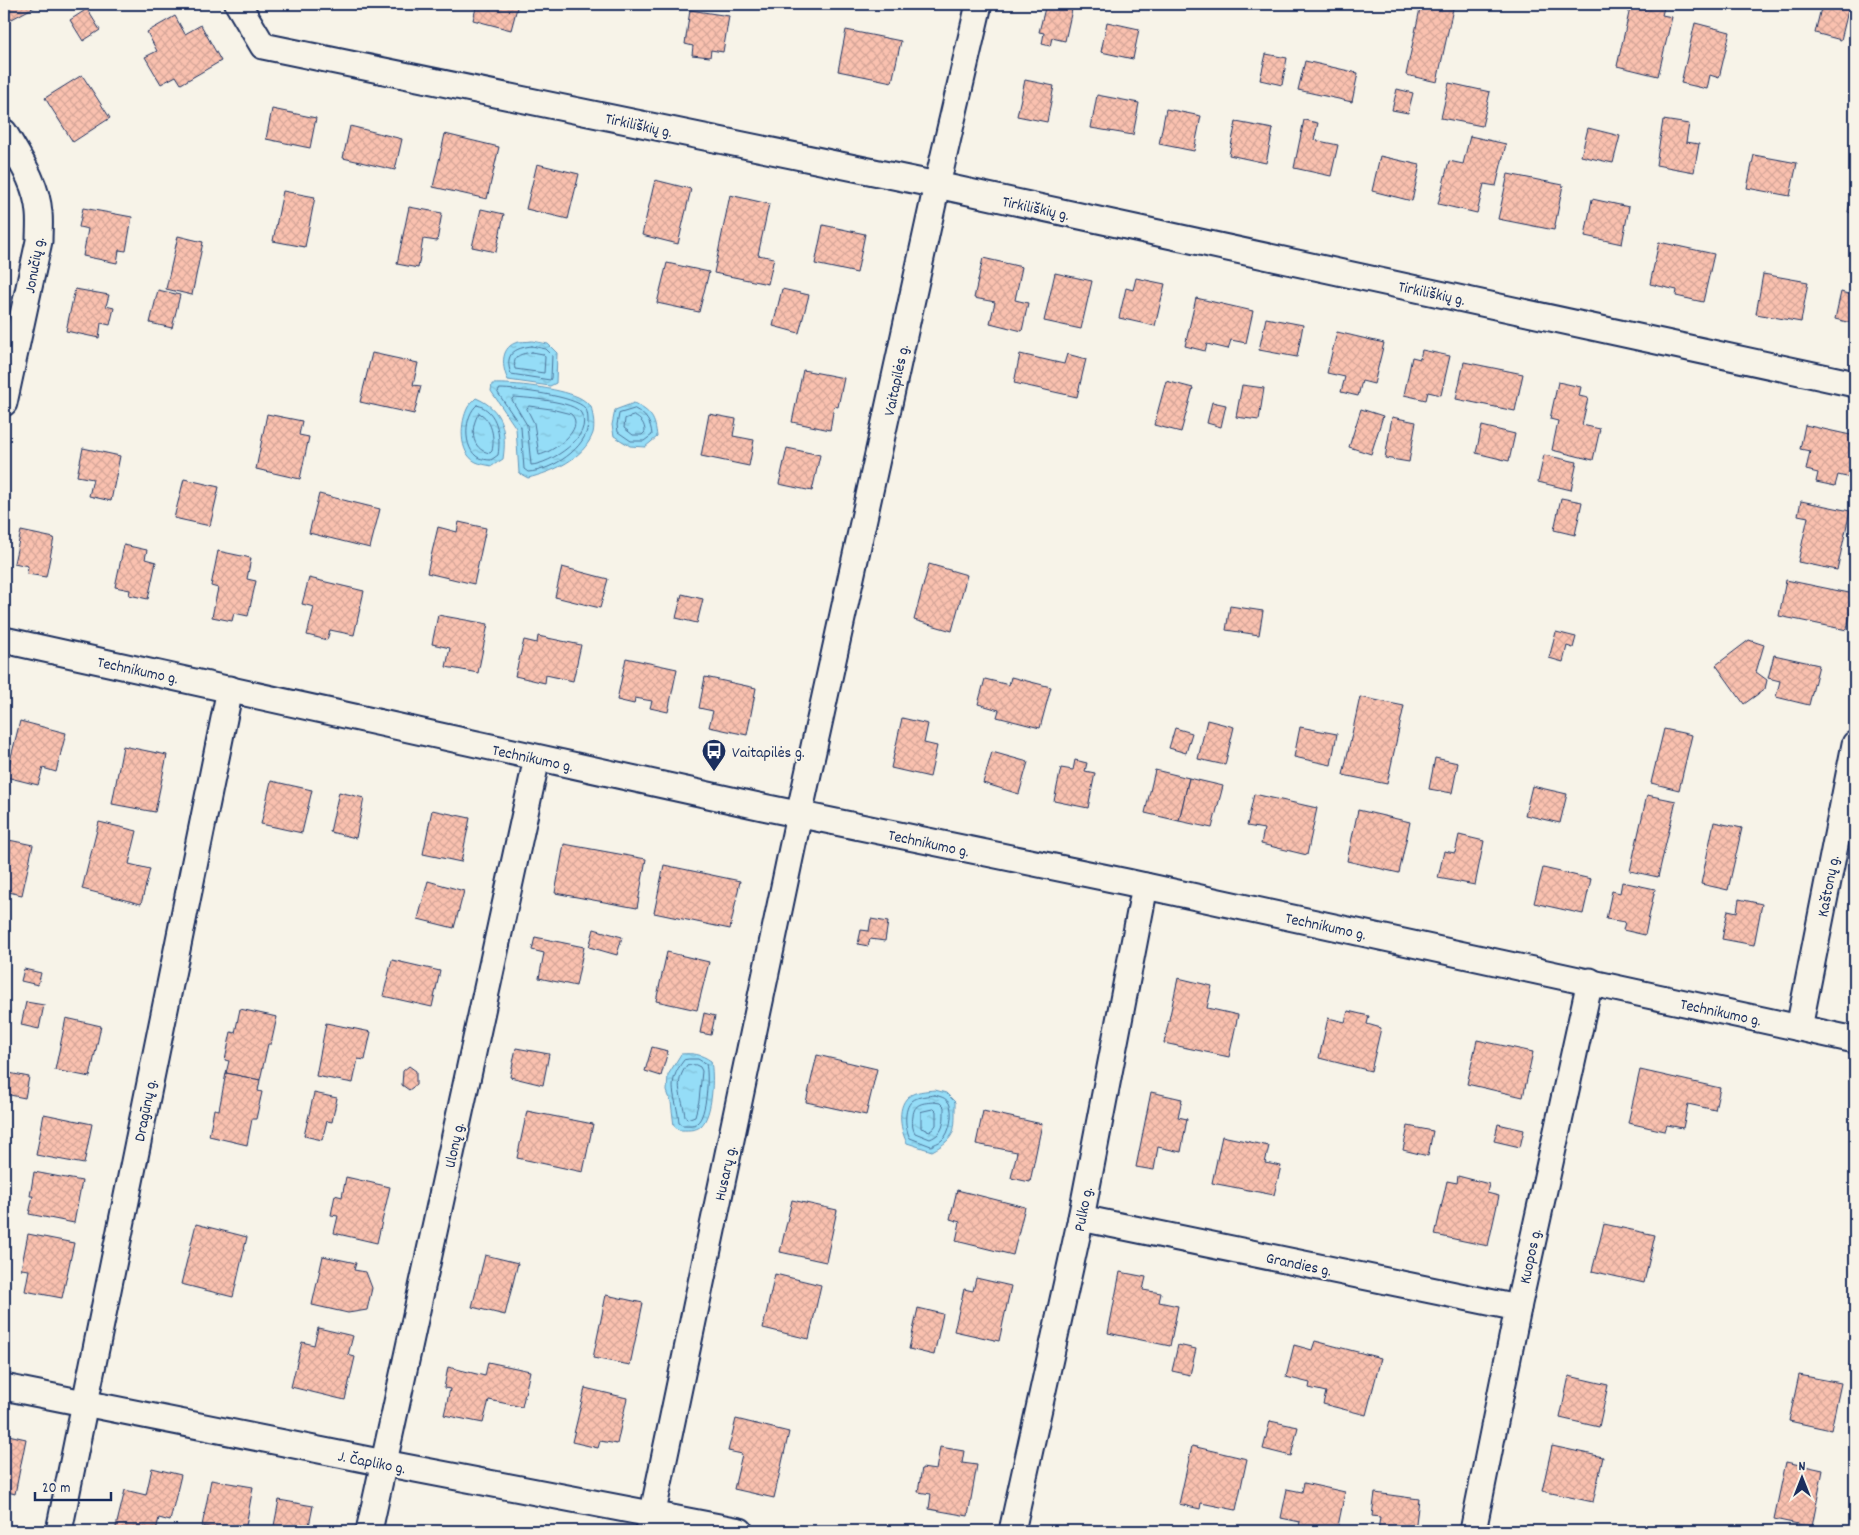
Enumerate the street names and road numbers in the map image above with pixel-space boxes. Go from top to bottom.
street label: Tirkiliškių g. [603,108,674,145]
street label: Tirkiliškių g. [1000,191,1071,228]
street label: Jonučių g. [19,235,52,295]
street label: Tirkiliškių g. [1396,276,1467,313]
street label: Vaitapilės g. [879,343,916,418]
street label: Technikumo g. [95,652,180,691]
street label: Technikumo g. [490,740,575,779]
street label: Technikumo g. [886,825,971,864]
street label: Kaštonų g. [1812,854,1847,919]
street label: Technikumo g. [1283,908,1368,947]
street label: Technikumo g. [1678,994,1763,1033]
street label: Dragūnų g. [129,1077,164,1144]
street label: Ulonų g. [439,1121,472,1171]
street label: Husarų g. [709,1144,743,1203]
street label: Pulko g. [1069,1185,1100,1234]
street label: Kuopos g. [1514,1227,1549,1286]
street label: Grandies g. [1264,1247,1333,1284]
street label: J. Čapliko g. [336,1446,407,1481]

